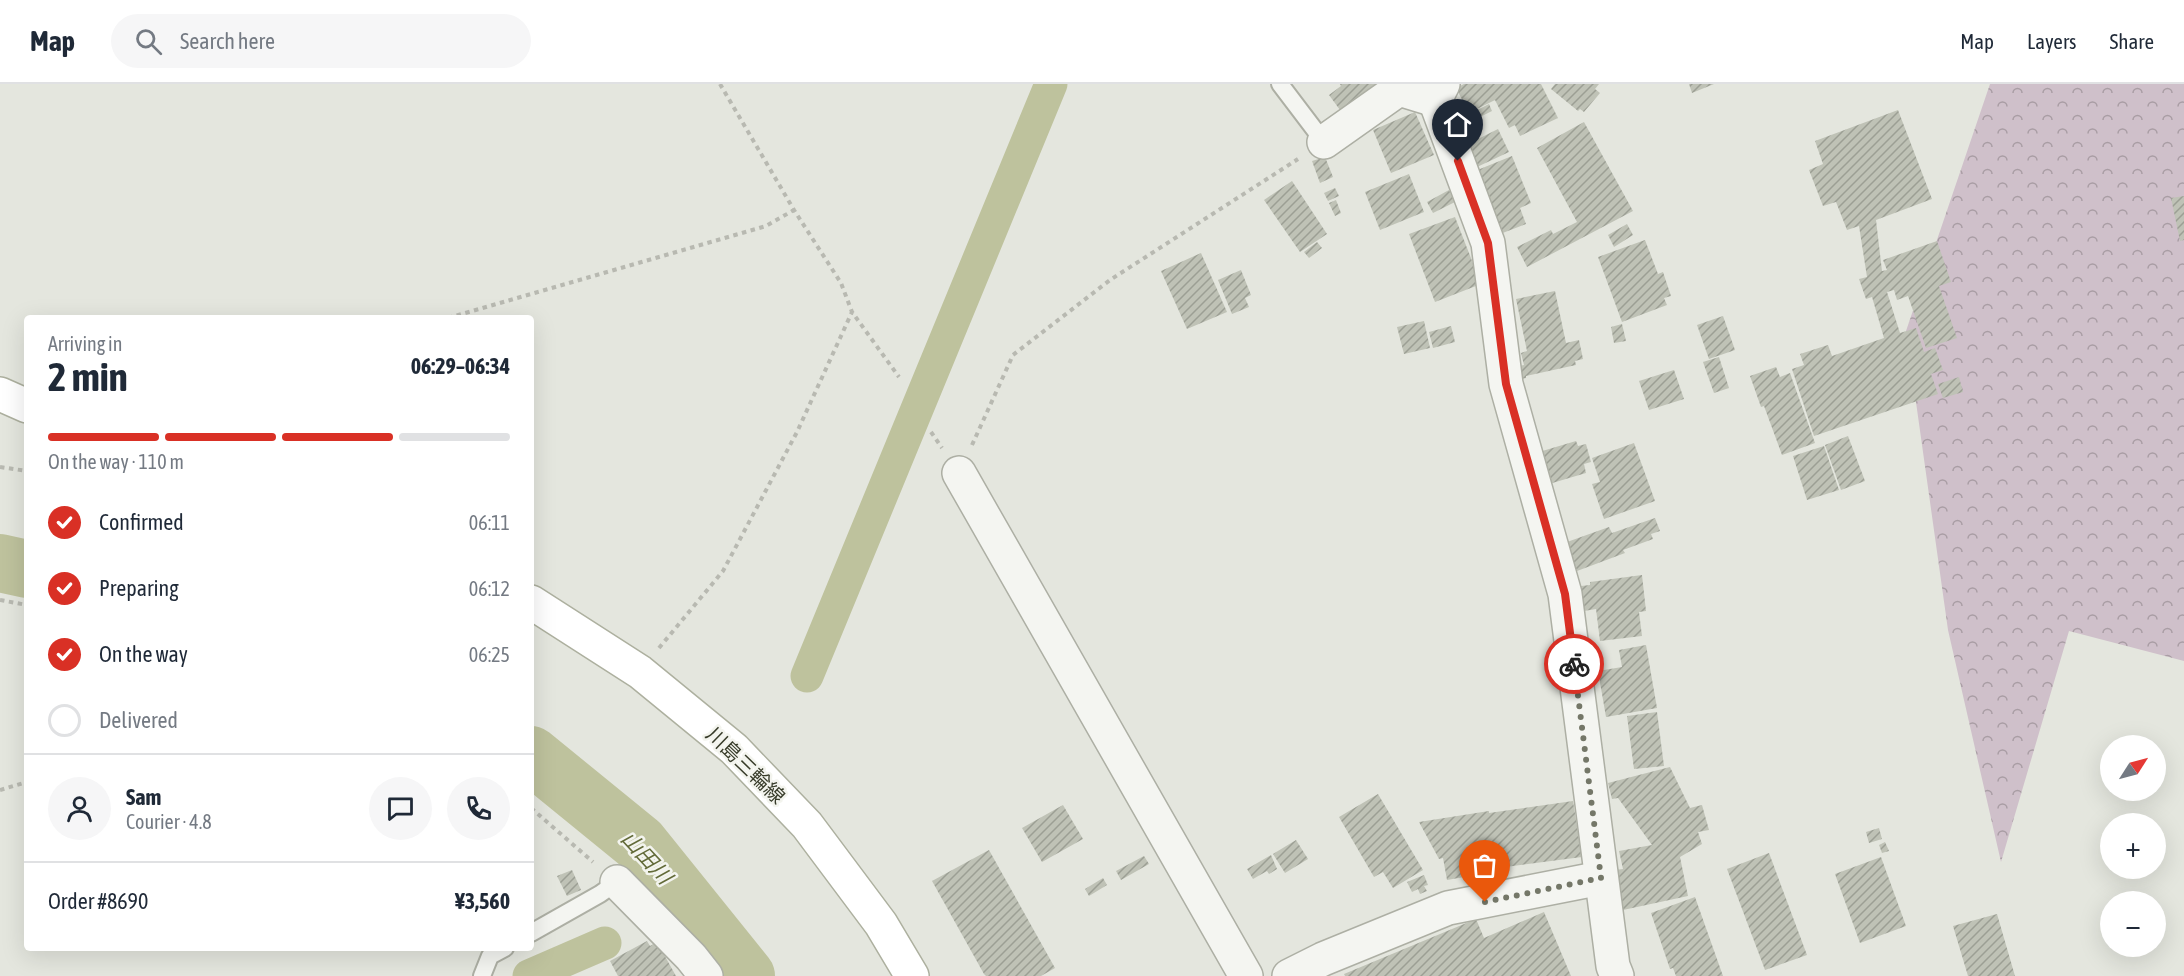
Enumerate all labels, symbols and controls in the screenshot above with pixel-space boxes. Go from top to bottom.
search box [111,14,531,68]
text: Map [30,25,75,57]
icon: search [132,25,165,58]
text: Search here [180,28,275,54]
text: Map [1960,29,1994,53]
text: Layers [2027,29,2077,53]
text: Share [2110,29,2154,53]
pin [1432,99,1483,161]
icon: home [1441,108,1474,141]
text: Arriving in [48,332,122,355]
text: 06:29–06:34 [411,353,510,379]
text: 2 min [48,355,128,399]
text: On the way · 110 m [48,450,184,473]
icon: check [48,506,81,539]
text: Confirmed [99,509,184,535]
text: 06:11 [469,511,510,534]
icon: check [48,572,81,605]
text: Preparing [99,575,179,601]
text: 06:12 [469,577,510,600]
courier [1544,634,1604,694]
icon: check [48,638,81,671]
text: On the way [99,641,188,667]
text: 06:25 [469,643,510,666]
icon: bike [1558,648,1591,681]
text: Delivered [99,707,178,733]
street label: 川島三輪線 [702,722,790,808]
north arrow [2100,735,2166,801]
map controls [2100,735,2166,957]
button: person [48,777,111,840]
button: chat [369,777,432,840]
button: phone [447,777,510,840]
text: Sam [126,784,161,810]
text: Courier · 4.8 [126,810,212,833]
button: + [2100,813,2166,879]
water label: 山田川 [617,826,679,890]
pin [1459,840,1510,902]
icon: bag [1468,849,1501,882]
text: Order #8690 [48,888,148,914]
text: ¥3,560 [455,888,510,914]
button: − [2100,891,2166,957]

